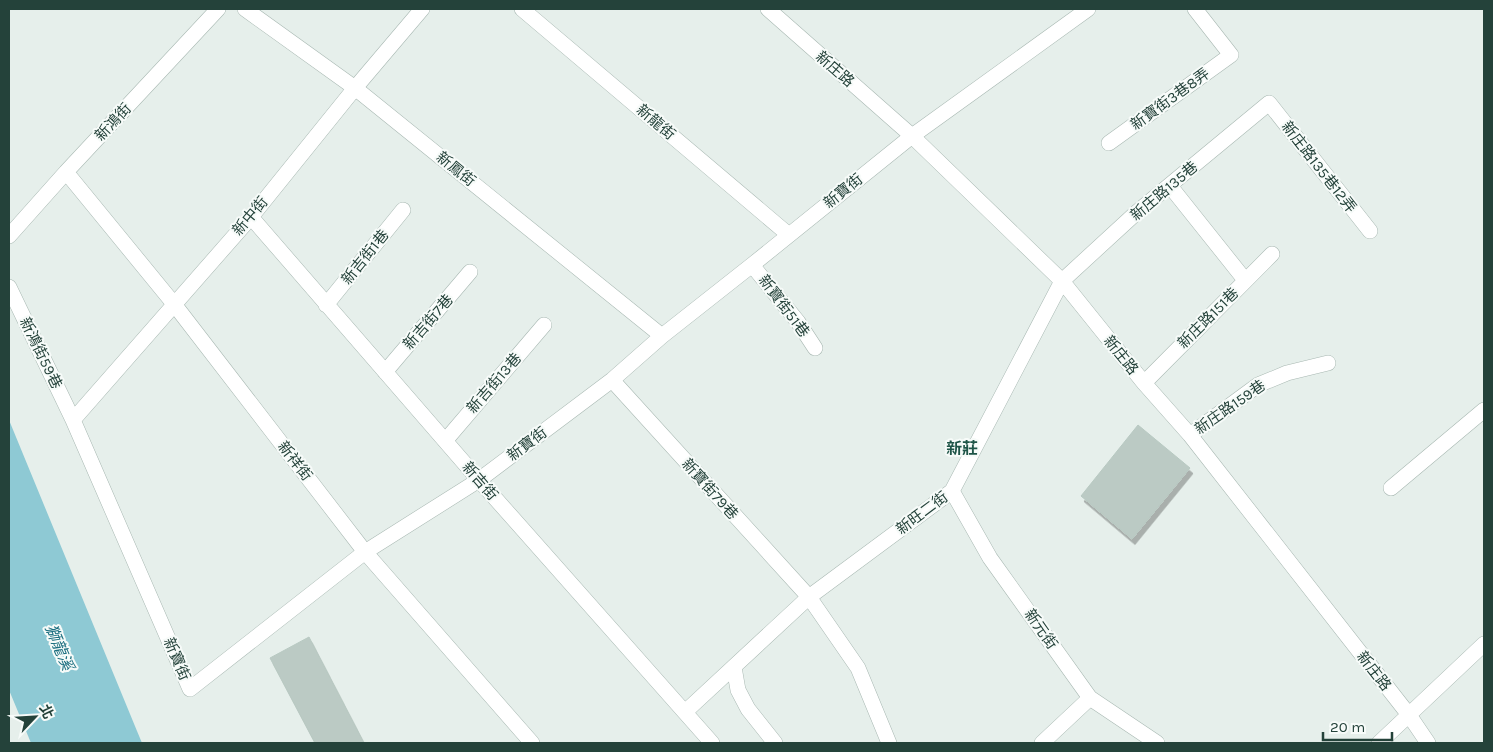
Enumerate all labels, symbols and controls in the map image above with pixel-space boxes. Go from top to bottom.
street label: 新庄路 [812,47,858,91]
street label: 新寶街3巷8弄 [1127,64,1213,134]
street label: 新鴻街 [91,99,135,145]
street label: 新龍街 [633,101,679,143]
street label: 新庄路135巷12弄 [1278,118,1360,216]
street label: 新鳳街 [433,148,479,190]
street label: 新庄路135巷 [1127,158,1201,224]
street label: 新寶街 [820,170,866,212]
street label: 新中街 [229,193,271,239]
street label: 新吉街1巷 [338,226,392,288]
street label: 新寶街51巷 [755,271,813,341]
street label: 新庄路151巷 [1174,284,1242,352]
street label: 新吉街7巷 [399,291,457,353]
street label: 新鴻街59巷 [16,314,66,392]
street label: 新庄路 [1100,332,1142,378]
street label: 新吉街13巷 [463,349,525,417]
street label: 新庄路159巷 [1191,376,1269,438]
street label: 新寶街 [504,423,550,465]
street label: 新祥街 [274,438,316,484]
district label: 新莊 [946,439,978,458]
street label: 新寶街79巷 [678,455,742,523]
street label: 新吉街 [458,458,502,504]
street label: 新旺二街 [893,488,951,538]
street label: 新元街 [1021,605,1061,653]
water label: 獅龍溪 [41,621,78,675]
street label: 新寶街 [160,635,194,683]
street label: 新庄路 [1353,648,1395,694]
north arrow [10,692,60,742]
text: 北 [36,702,57,722]
scale bar [1323,710,1392,742]
text: 20 m [1330,718,1365,736]

